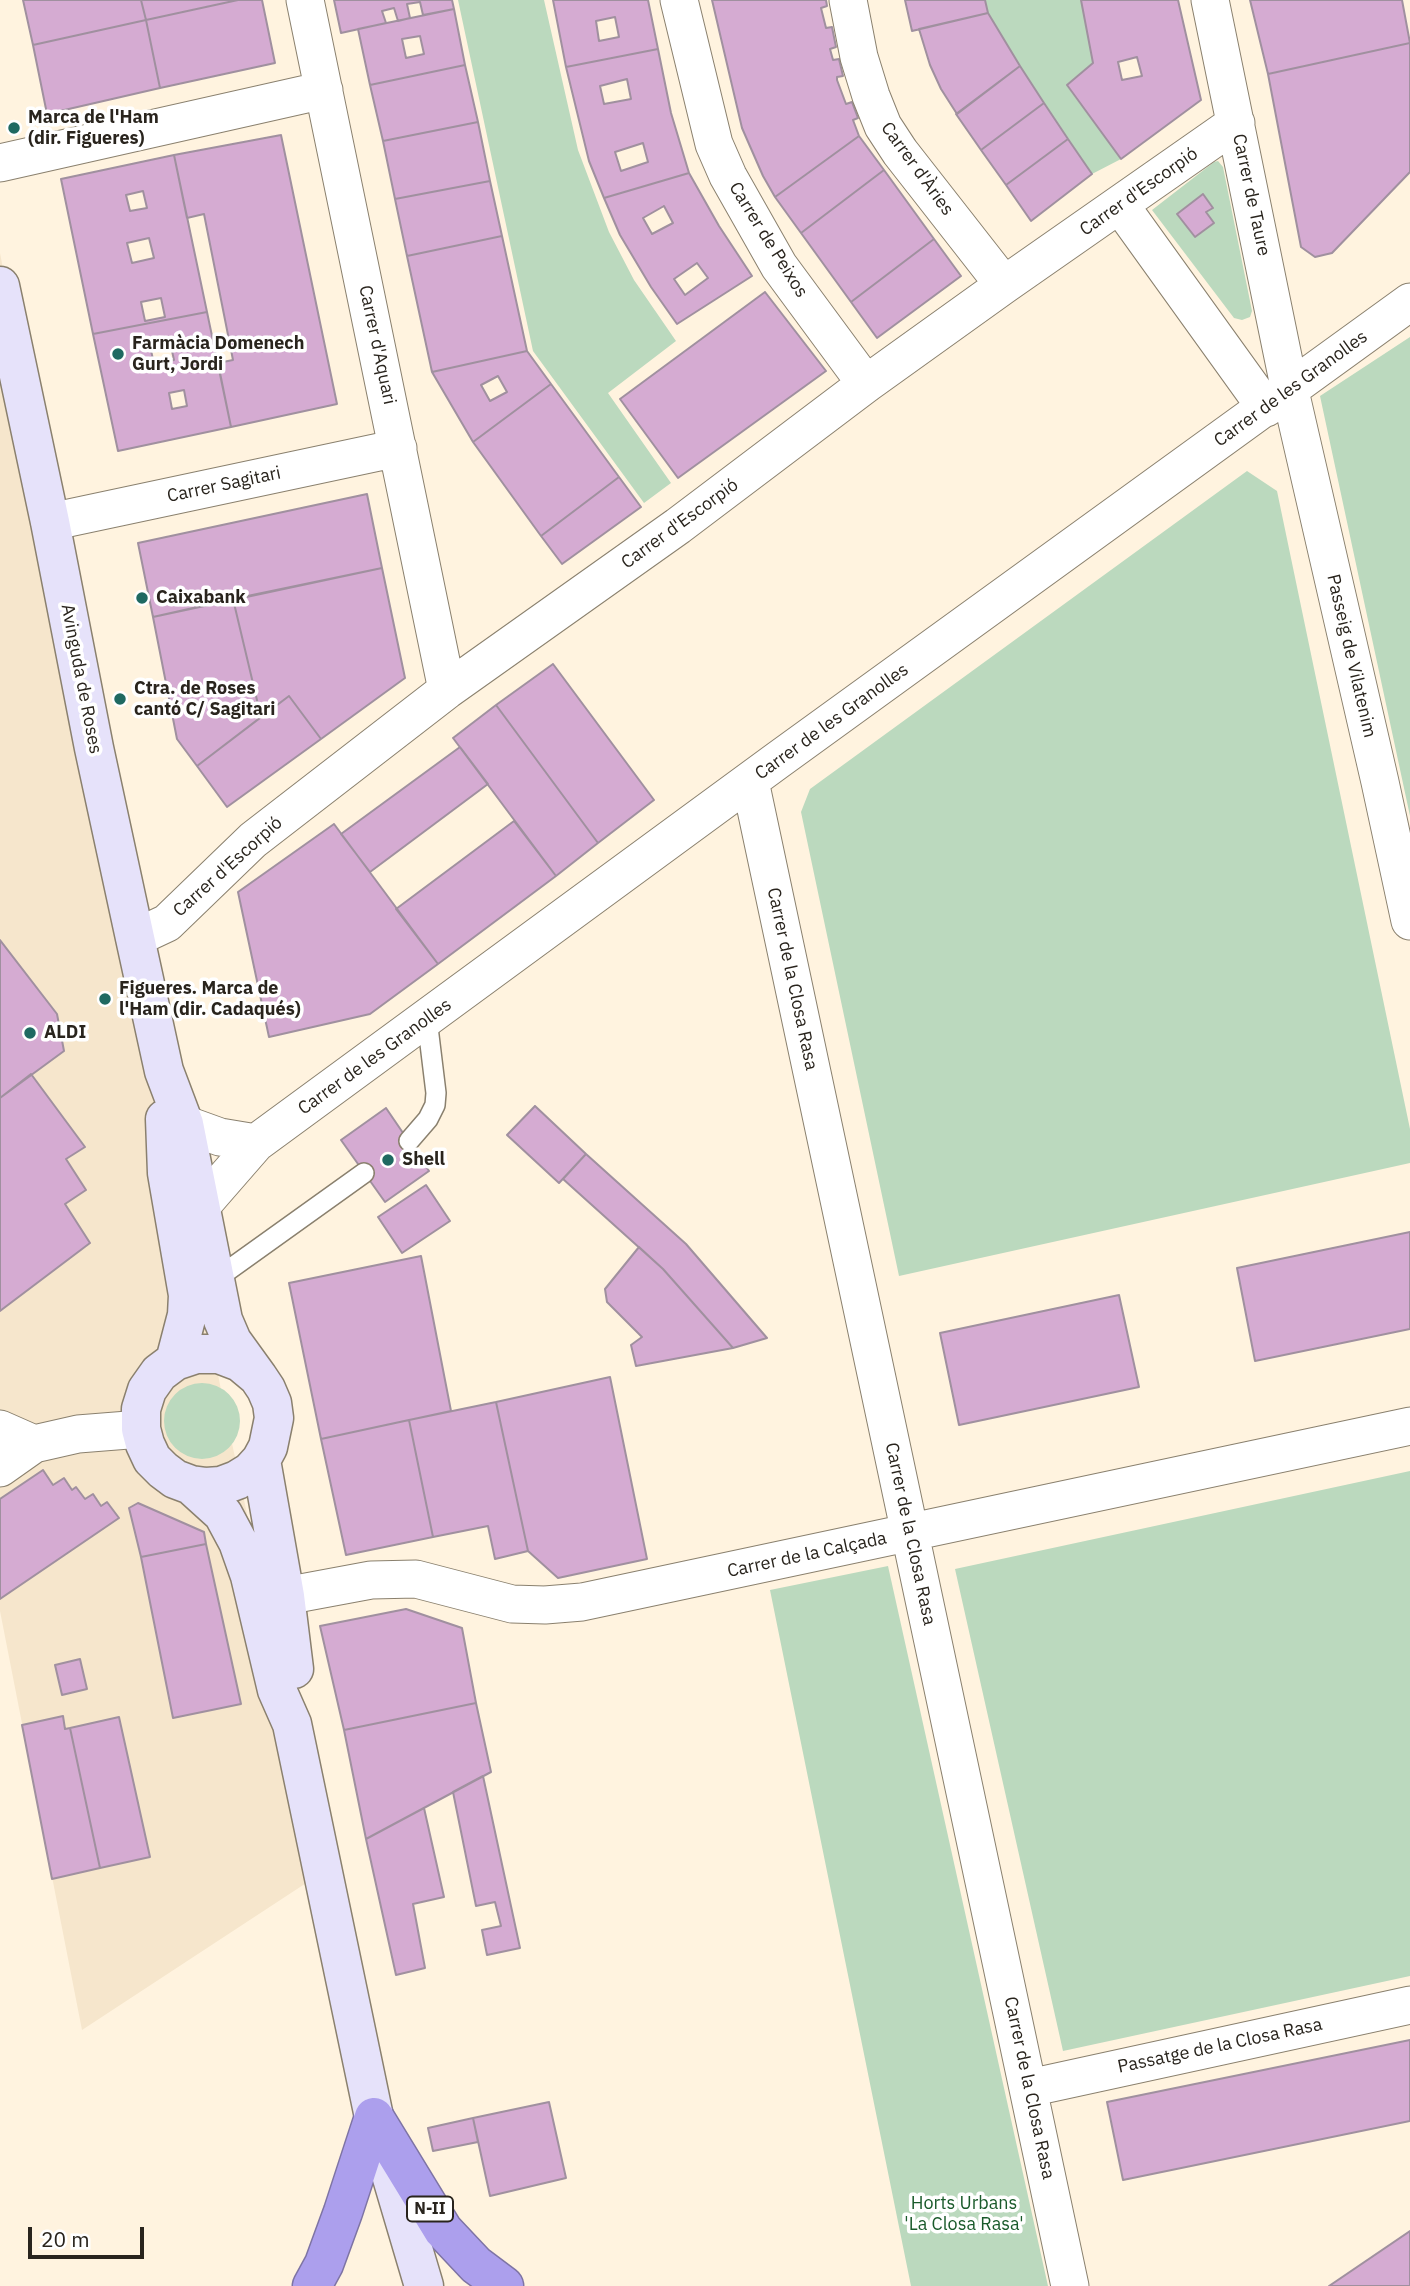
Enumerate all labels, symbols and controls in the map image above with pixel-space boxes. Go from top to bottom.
place label: Marca de l'Ham (dir. Figueres) [28,107,159,150]
street label: Carrer d'Àries [876,118,958,220]
marker: Marca de l'Ham (dir. Figueres) [6,120,22,136]
street label: Carrer de Taure [1227,132,1275,258]
street label: Carrer d'Escorpió [1076,143,1202,241]
street label: Carrer de Peixos [724,178,812,302]
street label: Carrer d'Aquari [354,283,400,407]
street label: Carrer de les Granolles [1210,326,1372,452]
place label: Farmàcia Domenech Gurt, Jordi [132,333,304,376]
marker: Farmàcia Domenech Gurt, Jordi [110,346,126,362]
street label: Carrer Sagitari [165,462,283,508]
street label: Carrer d'Escorpió [617,474,743,574]
street label: Passeig de Vilatenim [1322,572,1380,740]
place label: Caixabank [156,587,246,609]
marker: Caixabank [134,590,150,606]
street label: Avinguda de Roses [56,602,106,756]
street label: Carrer de les Granolles [751,659,913,785]
place label: Ctra. de Roses cantó C/ Sagitari [134,678,275,720]
marker: Ctra. de Roses cantó C/ Sagitari [112,691,128,707]
street label: Carrer d'Escorpió [169,812,287,922]
street label: Carrer de la Closa Rasa [762,886,822,1072]
place label: Figueres. Marca de l'Ham (dir. Cadaqués) [119,978,301,1020]
marker: Figueres. Marca de l'Ham (dir. Cadaqués) [97,991,113,1007]
street label: Carrer de les Granolles [294,994,456,1120]
place label: ALDI [44,1022,86,1044]
marker: ALDI [22,1025,38,1041]
place label: Shell [402,1149,445,1171]
marker: Shell [380,1152,396,1168]
street label: Carrer de la Closa Rasa [880,1441,940,1627]
street label: Carrer de la Calçada [725,1528,889,1582]
street label: Carrer de la Closa Rasa [999,1995,1059,2181]
street label: Passatge de la Closa Rasa [1116,2014,1324,2078]
park label: Horts Urbans 'La Closa Rasa' [904,2193,1024,2236]
road number: N-II [407,2196,453,2222]
scale bar [32,2212,147,2256]
text: 20 m [41,2225,90,2253]

